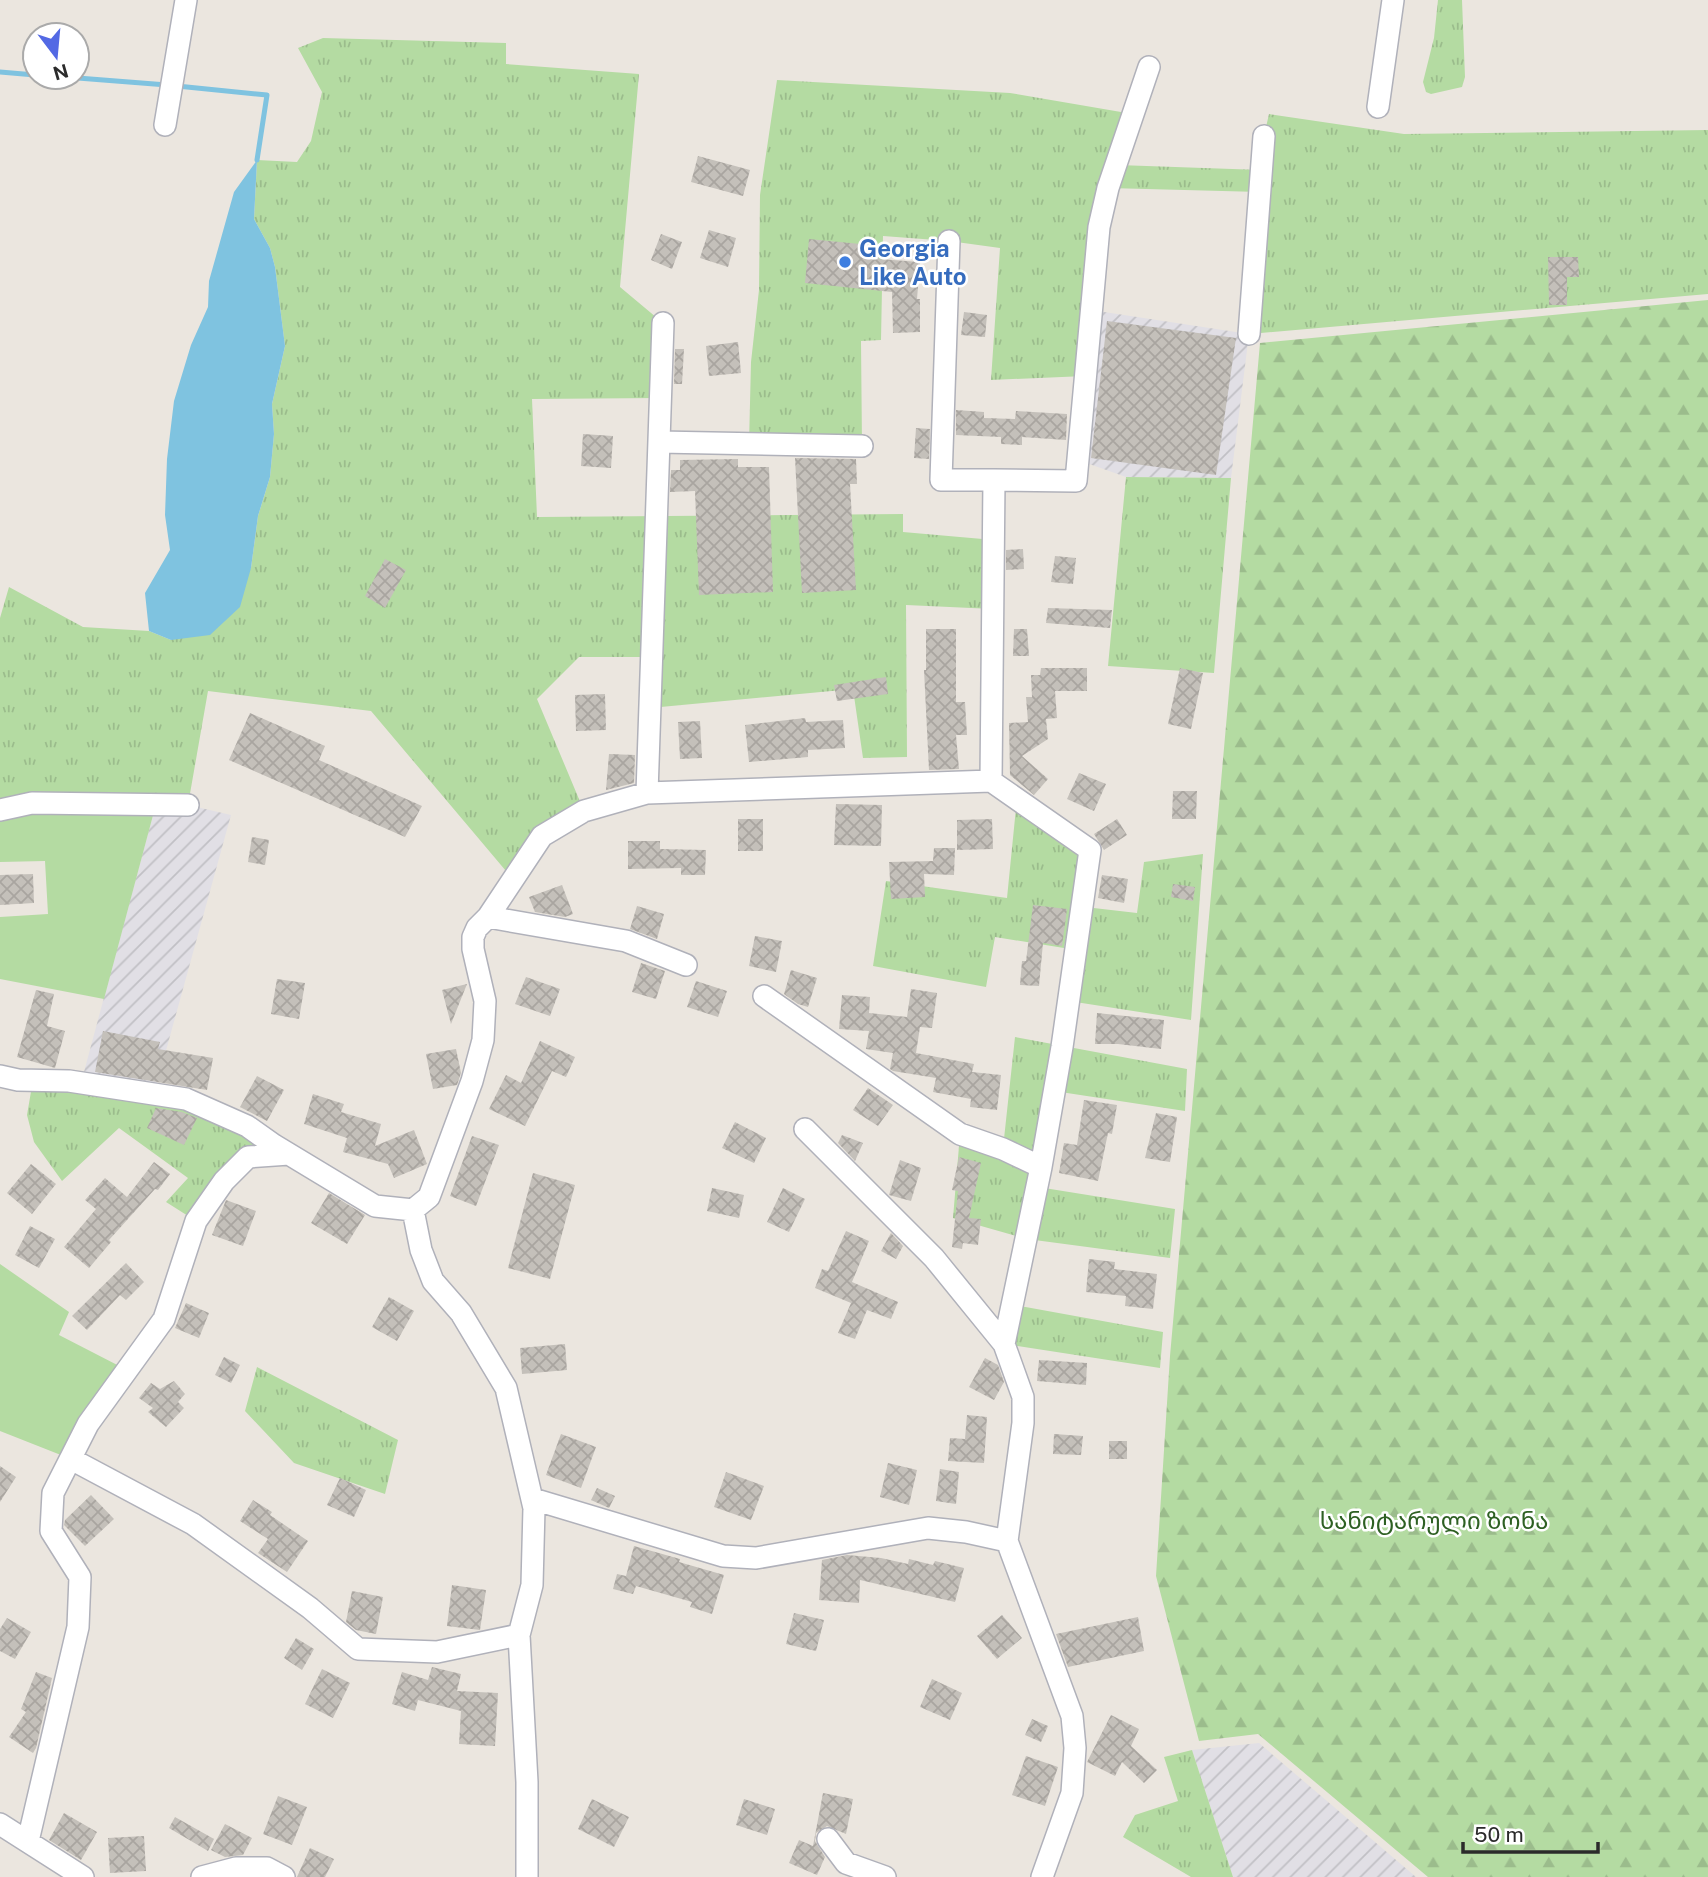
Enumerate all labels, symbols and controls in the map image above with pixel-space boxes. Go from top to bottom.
north arrow [21,21,91,91]
text: N [51,60,71,85]
place label: Georgia Like Auto [859,234,967,290]
marker: Georgia Like Auto [837,254,853,270]
park label: სანიტარული ზონა [1320,1506,1548,1535]
scale bar [1463,1811,1598,1855]
text: 50 m [1474,1822,1524,1847]

